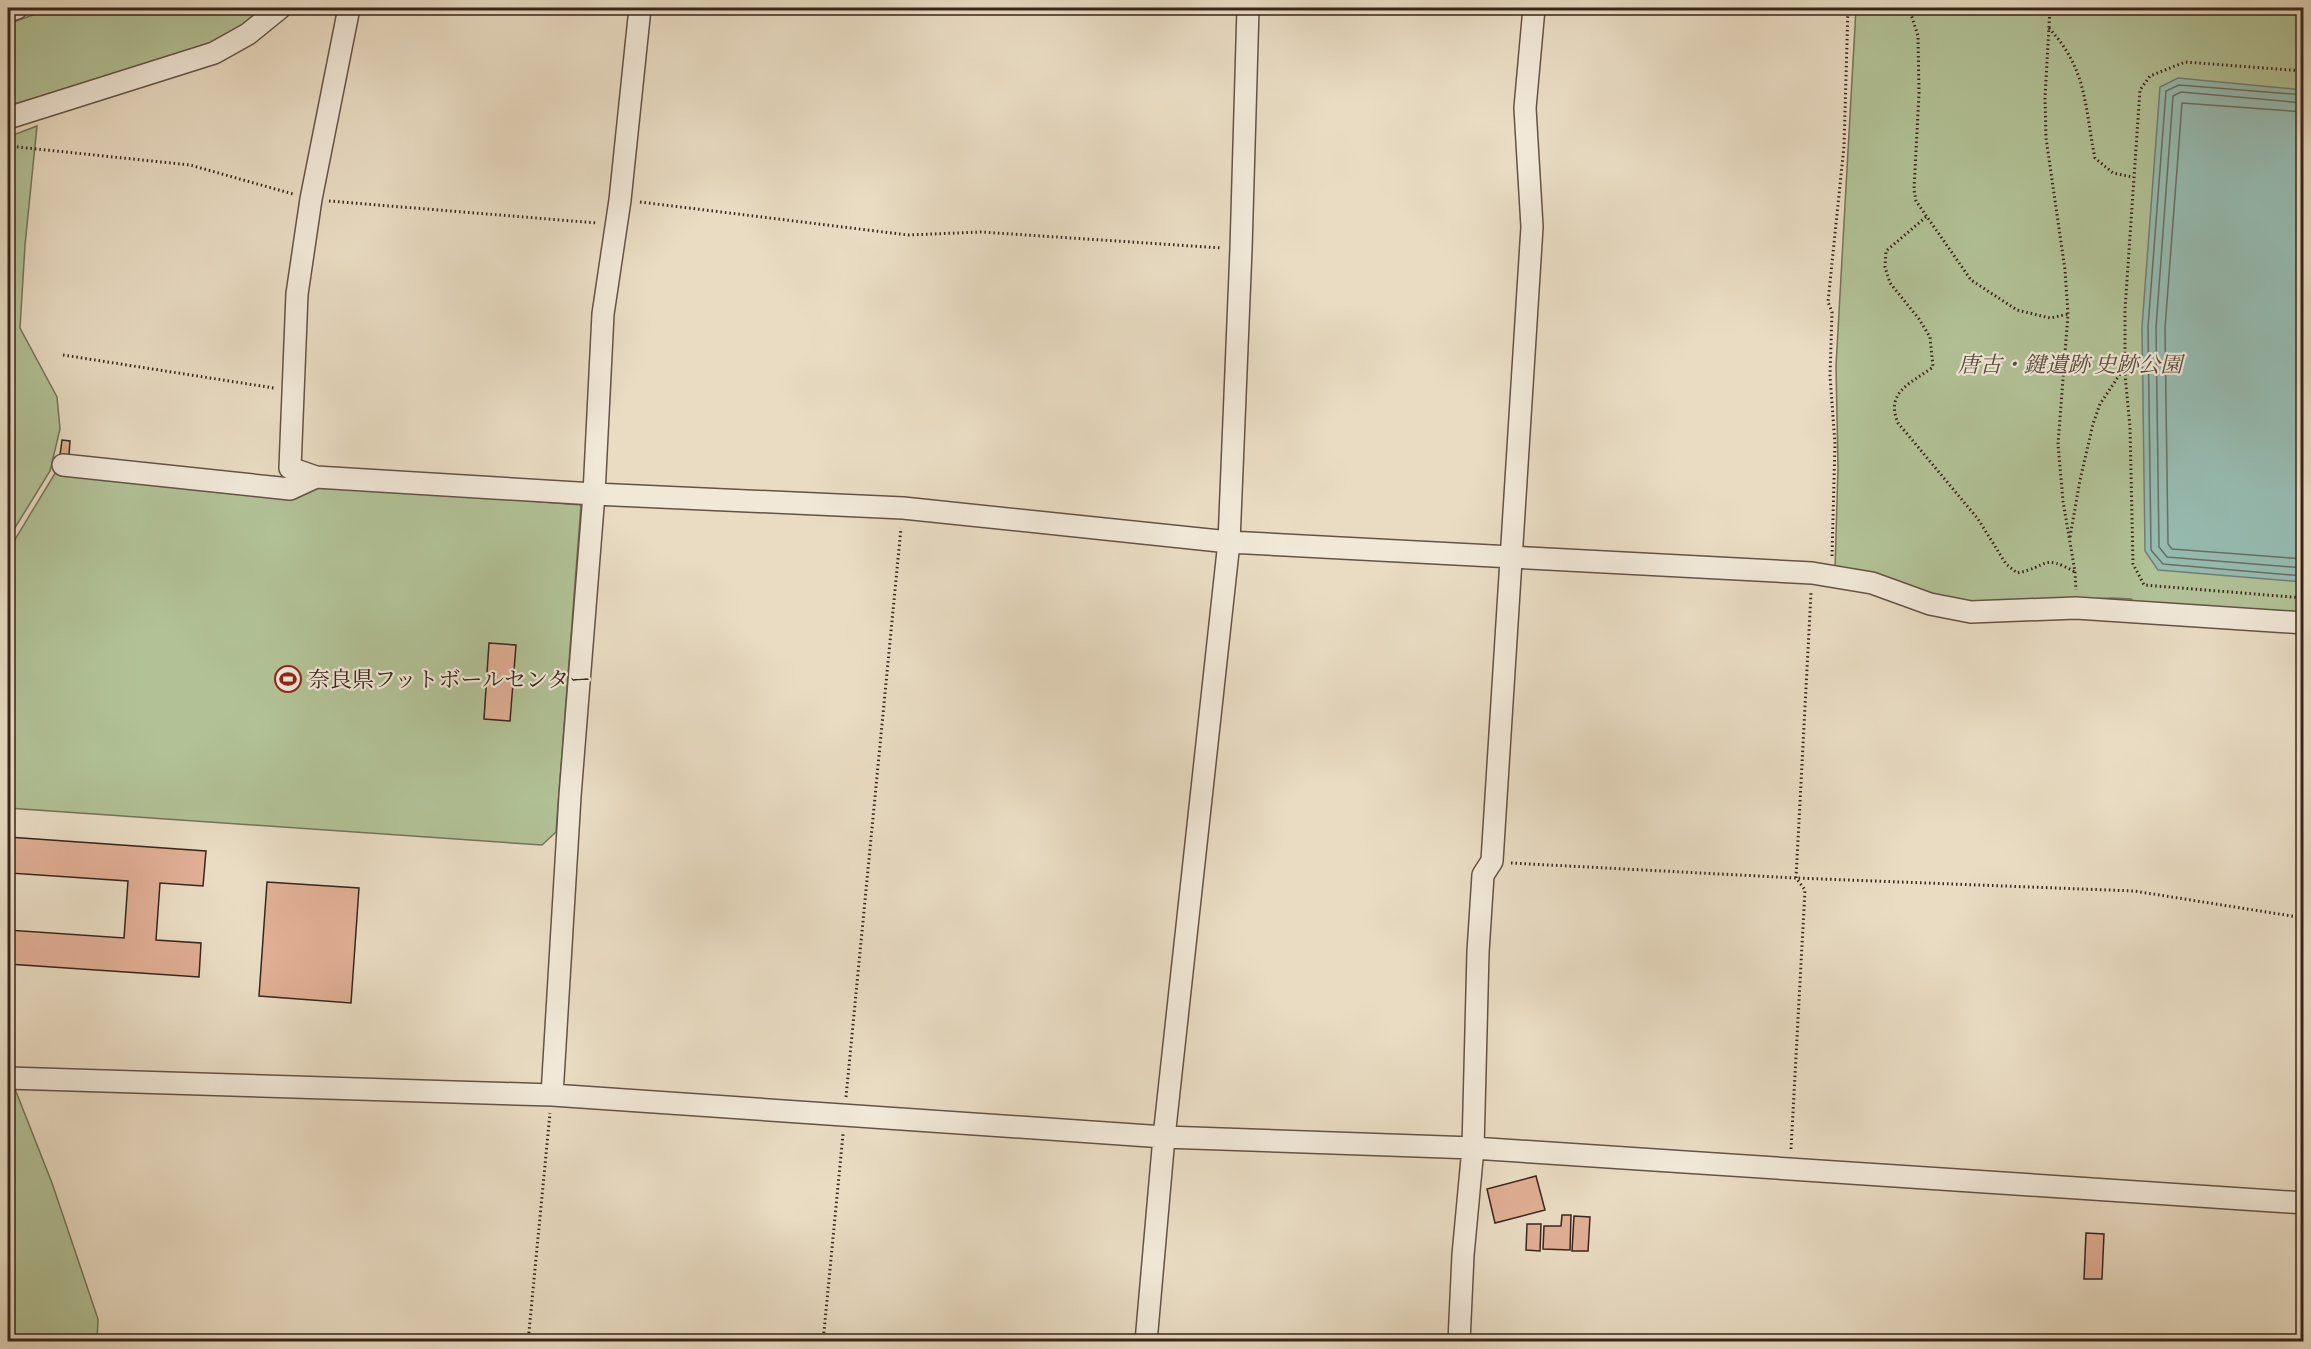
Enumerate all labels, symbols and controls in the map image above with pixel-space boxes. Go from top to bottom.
park label: 唐古・鍵遺跡 史跡公園 [1958,350,2185,379]
sports icon: 奈良県フットボールセンター [273,664,303,694]
place label: 奈良県フットボールセンター [308,665,591,694]

